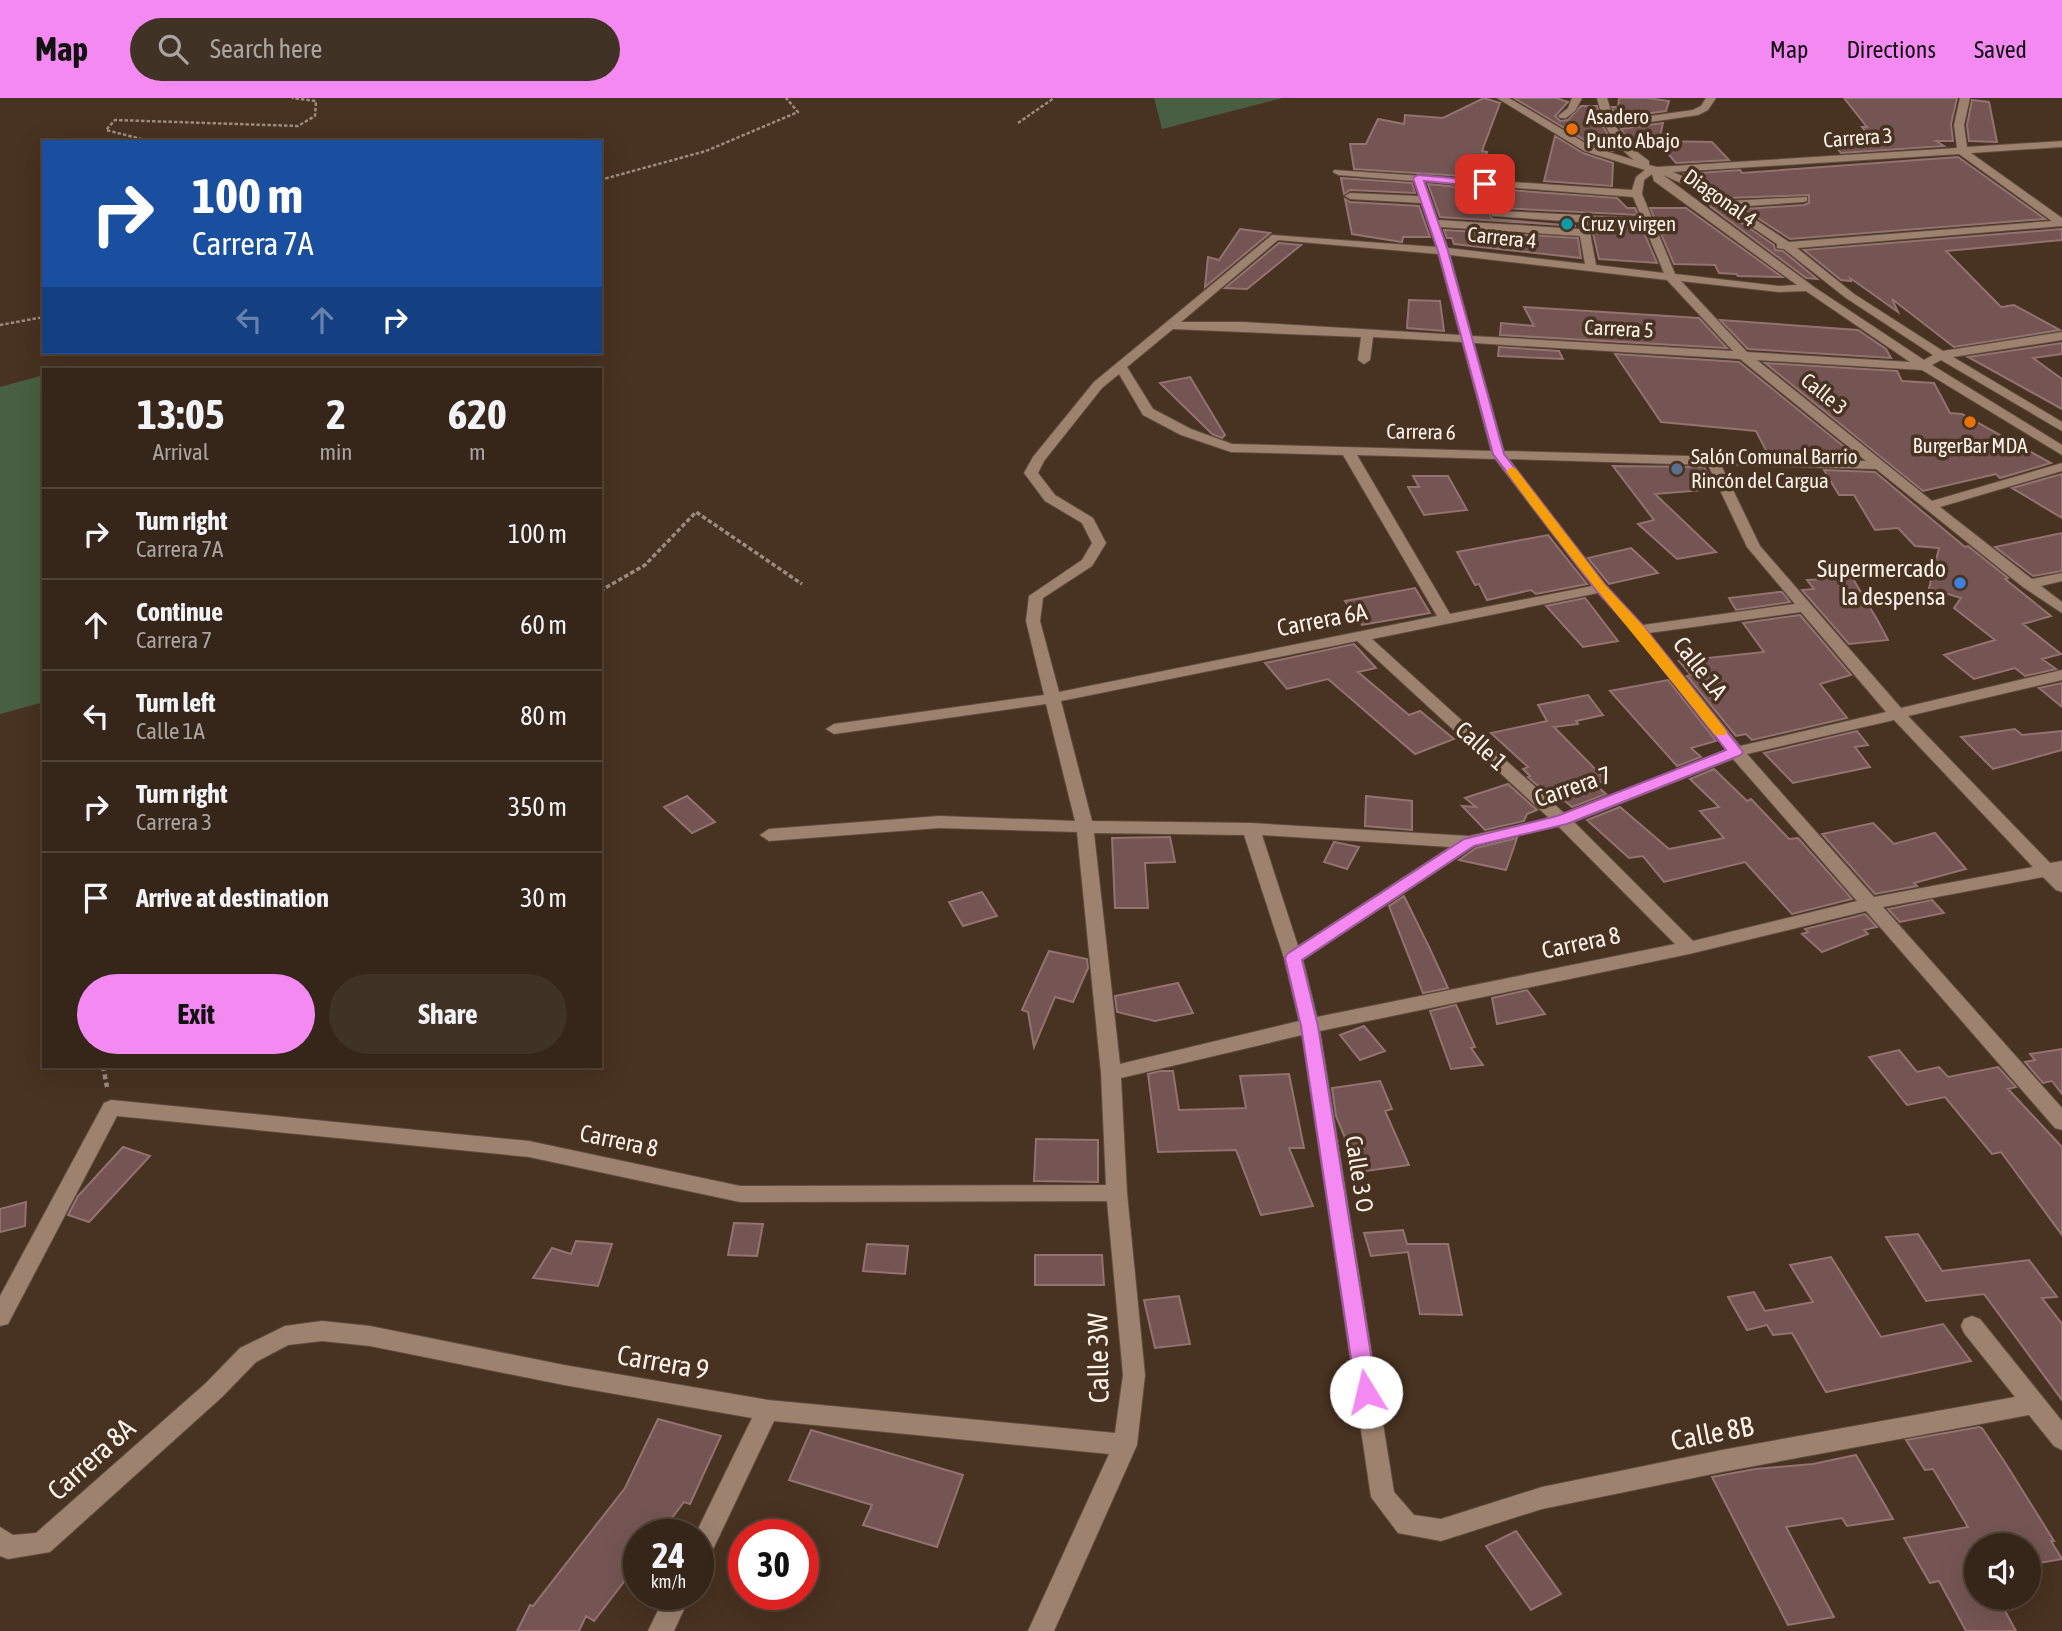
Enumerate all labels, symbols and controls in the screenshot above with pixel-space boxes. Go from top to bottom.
search box [130,18,620,81]
text: Map [35,30,88,68]
icon: search [154,30,192,68]
text: Search here [210,34,322,64]
text: Map [1770,36,1808,63]
text: Directions [1846,36,1936,63]
text: Saved [1974,36,2027,63]
place label: Asadero Punto Abajo [1586,104,1680,152]
marker: Asadero Punto Abajo [1564,121,1580,137]
street label: Carrera 3 [1822,123,1893,151]
pin [1455,154,1515,214]
street label: Diagonal 4 [1680,164,1762,231]
icon: arrive [1466,165,1504,203]
text: 100 m [192,167,303,223]
icon: right [77,168,168,259]
place label: Cruz y virgen [1581,211,1676,235]
marker: Cruz y virgen [1559,216,1575,232]
street label: Carrera 4 [1466,221,1538,253]
text: Carrera 7A [192,225,313,262]
icon: left [230,301,268,339]
icon: ahead [303,301,341,339]
icon: right [376,301,414,339]
street label: Carrera 5 [1584,314,1654,342]
street label: Calle 3 [1797,367,1853,419]
text: 13:05 [137,390,224,438]
text: 2 [326,390,346,438]
text: 620 [448,390,507,438]
marker: BurgerBar MDA [1962,414,1978,430]
street label: Carrera 6 [1386,418,1456,444]
place label: BurgerBar MDA [1913,433,2028,457]
text: Arrival [153,439,209,465]
text: min [320,439,353,465]
text: m [469,439,486,465]
place label: Salón Comunal Barrio Rincón del Cargua [1691,444,1858,492]
marker: Salón Comunal Barrio Rincón del Cargua [1669,461,1685,477]
text: Turn right [136,506,227,536]
icon: right [77,515,115,553]
text: 100 m [508,519,567,549]
text: Carrera 7A [136,536,223,562]
place label: Supermercado la despensa [1817,555,1946,610]
marker: Supermercado la despensa [1952,575,1968,591]
text: Continue [136,597,223,627]
street label: Carrera 6A [1275,598,1369,641]
icon: ahead [77,606,115,644]
text: 60 m [520,610,567,640]
text: Carrera 7 [136,627,212,653]
street label: Calle 1A [1668,631,1733,704]
text: Turn left [136,688,216,718]
icon: left [77,697,115,735]
text: 80 m [520,701,567,731]
street label: Calle 1 [1450,716,1513,776]
text: Calle 1A [136,718,205,744]
street label: Carrera 7 [1531,761,1615,812]
text: Turn right [136,779,227,809]
icon: right [77,788,115,826]
text: 350 m [508,792,567,822]
text: Carrera 3 [136,809,212,835]
icon: arrive [77,879,115,917]
text: Arrive at destination [136,883,329,913]
text: 30 m [520,883,567,913]
street label: Carrera 8 [1539,921,1623,964]
button: Exit [77,974,315,1054]
button: Share [329,974,567,1054]
street label: Carrera 8 [577,1119,661,1162]
street label: Calle 3 O [1340,1134,1379,1214]
street label: Calle 3W [1081,1312,1115,1403]
street label: Carrera 9 [615,1338,711,1386]
position arrow [1329,1355,1403,1429]
street label: Calle 8B [1668,1409,1756,1457]
street label: Carrera 8A [41,1411,141,1506]
speed limit sign: 30 [728,1519,819,1610]
map controls [1964,1533,2041,1610]
button: sound [1964,1533,2041,1610]
text: 24 [652,1535,685,1575]
text: km/h [651,1571,686,1592]

